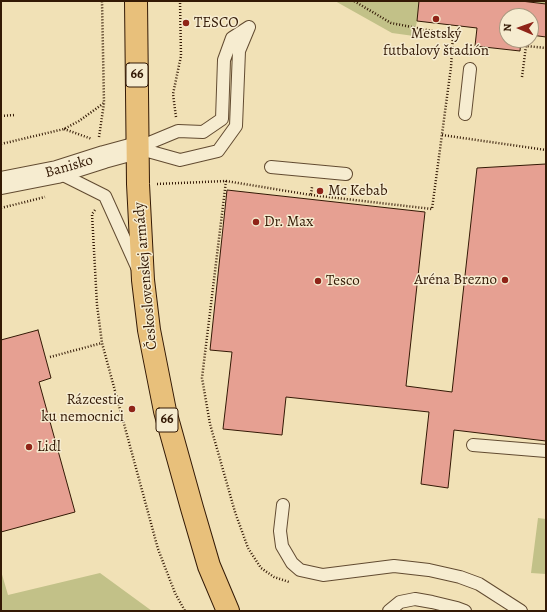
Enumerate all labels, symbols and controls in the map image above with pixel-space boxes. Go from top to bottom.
north arrow [499,8,539,48]
place label: TESCO [194,14,239,32]
marker: Mestský futbalový štadión [431,14,441,24]
marker: TESCO [181,18,191,28]
text: N [500,23,515,32]
place label: Mestský futbalový štadión [383,25,489,60]
road number: 66 [126,63,148,87]
street label: Banisko [43,152,95,182]
place label: Mc Kebab [328,182,388,200]
marker: Mc Kebab [315,186,325,196]
street label: Československej armády [131,201,161,351]
place label: Dr. Max [264,213,313,231]
marker: Dr. Max [251,217,261,227]
place label: Aréna Brezno [414,271,497,289]
place label: Tesco [326,272,360,290]
marker: Aréna Brezno [500,275,510,285]
marker: Tesco [313,276,323,286]
place label: Rázcestie ku nemocnici [41,391,124,426]
marker: Rázcestie ku nemocnici [127,404,137,414]
road number: 66 [156,408,178,432]
place label: Lidl [37,438,61,456]
marker: Lidl [24,442,34,452]

